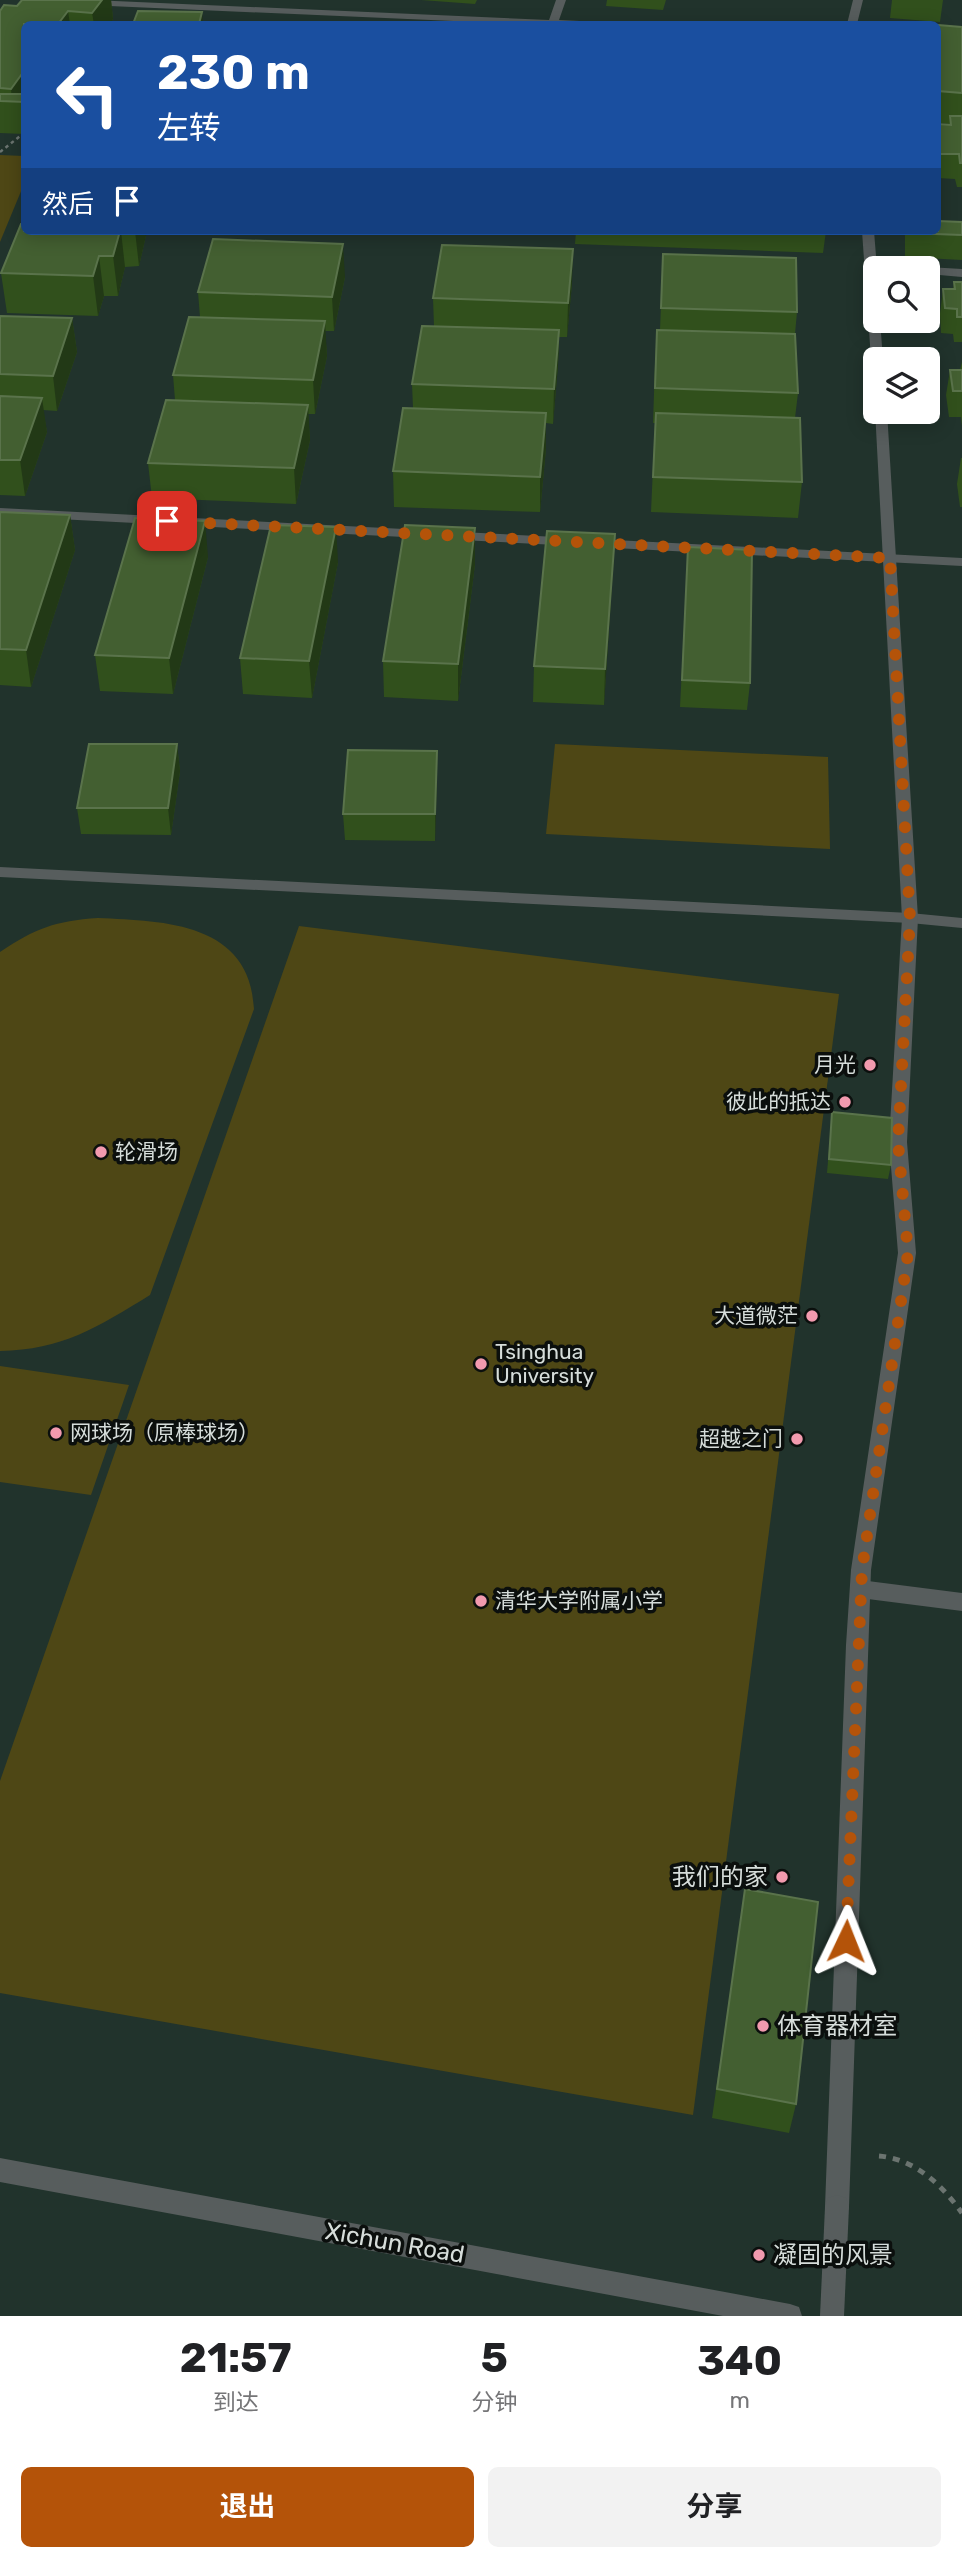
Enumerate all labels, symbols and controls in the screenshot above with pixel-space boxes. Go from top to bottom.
text: 230 m [157,43,310,101]
icon: left [42,49,133,140]
text: 左转 [157,109,221,147]
icon: arrive [108,182,146,220]
text: 然后 [42,189,94,220]
map controls [863,256,940,424]
button: search [863,256,940,333]
button: layers [863,347,940,424]
pin [137,491,197,551]
icon: arrive [148,502,186,540]
place label: 月光 [814,1052,856,1077]
marker: 月光 [862,1057,878,1073]
place label: 彼此的抵达 [726,1089,831,1114]
marker: 彼此的抵达 [837,1094,853,1110]
place label: 轮滑场 [115,1139,178,1164]
marker: 轮滑场 [93,1144,109,1160]
place label: 大道微茫 [714,1303,798,1328]
marker: 大道微茫 [804,1308,820,1324]
place label: Tsinghua University [495,1339,595,1388]
marker: Tsinghua University [473,1356,489,1372]
place label: 网球场（原棒球场） [70,1420,259,1445]
marker: 网球场（原棒球场） [48,1425,64,1441]
place label: 超越之门 [699,1426,783,1451]
marker: 超越之门 [789,1431,805,1447]
place label: 清华大学附属小学 [495,1588,663,1613]
marker: 清华大学附属小学 [473,1593,489,1609]
place label: 我们的家 [672,1863,768,1891]
marker: 我们的家 [774,1869,790,1885]
position arrow [809,1904,883,1978]
place label: 体育器材室 [777,2012,897,2040]
marker: 体育器材室 [755,2018,771,2034]
street label: Xichun Road [323,2217,467,2269]
place label: 凝固的风景 [773,2241,893,2269]
marker: 凝固的风景 [751,2247,767,2263]
text: 21:57 [180,2333,291,2383]
text: 5 [481,2333,508,2383]
text: 340 [697,2336,782,2386]
text: m [729,2386,750,2414]
text: 到达 [213,2388,259,2416]
text: 分钟 [471,2388,517,2416]
button: 退出 [21,2467,474,2547]
button: 分享 [488,2467,941,2547]

